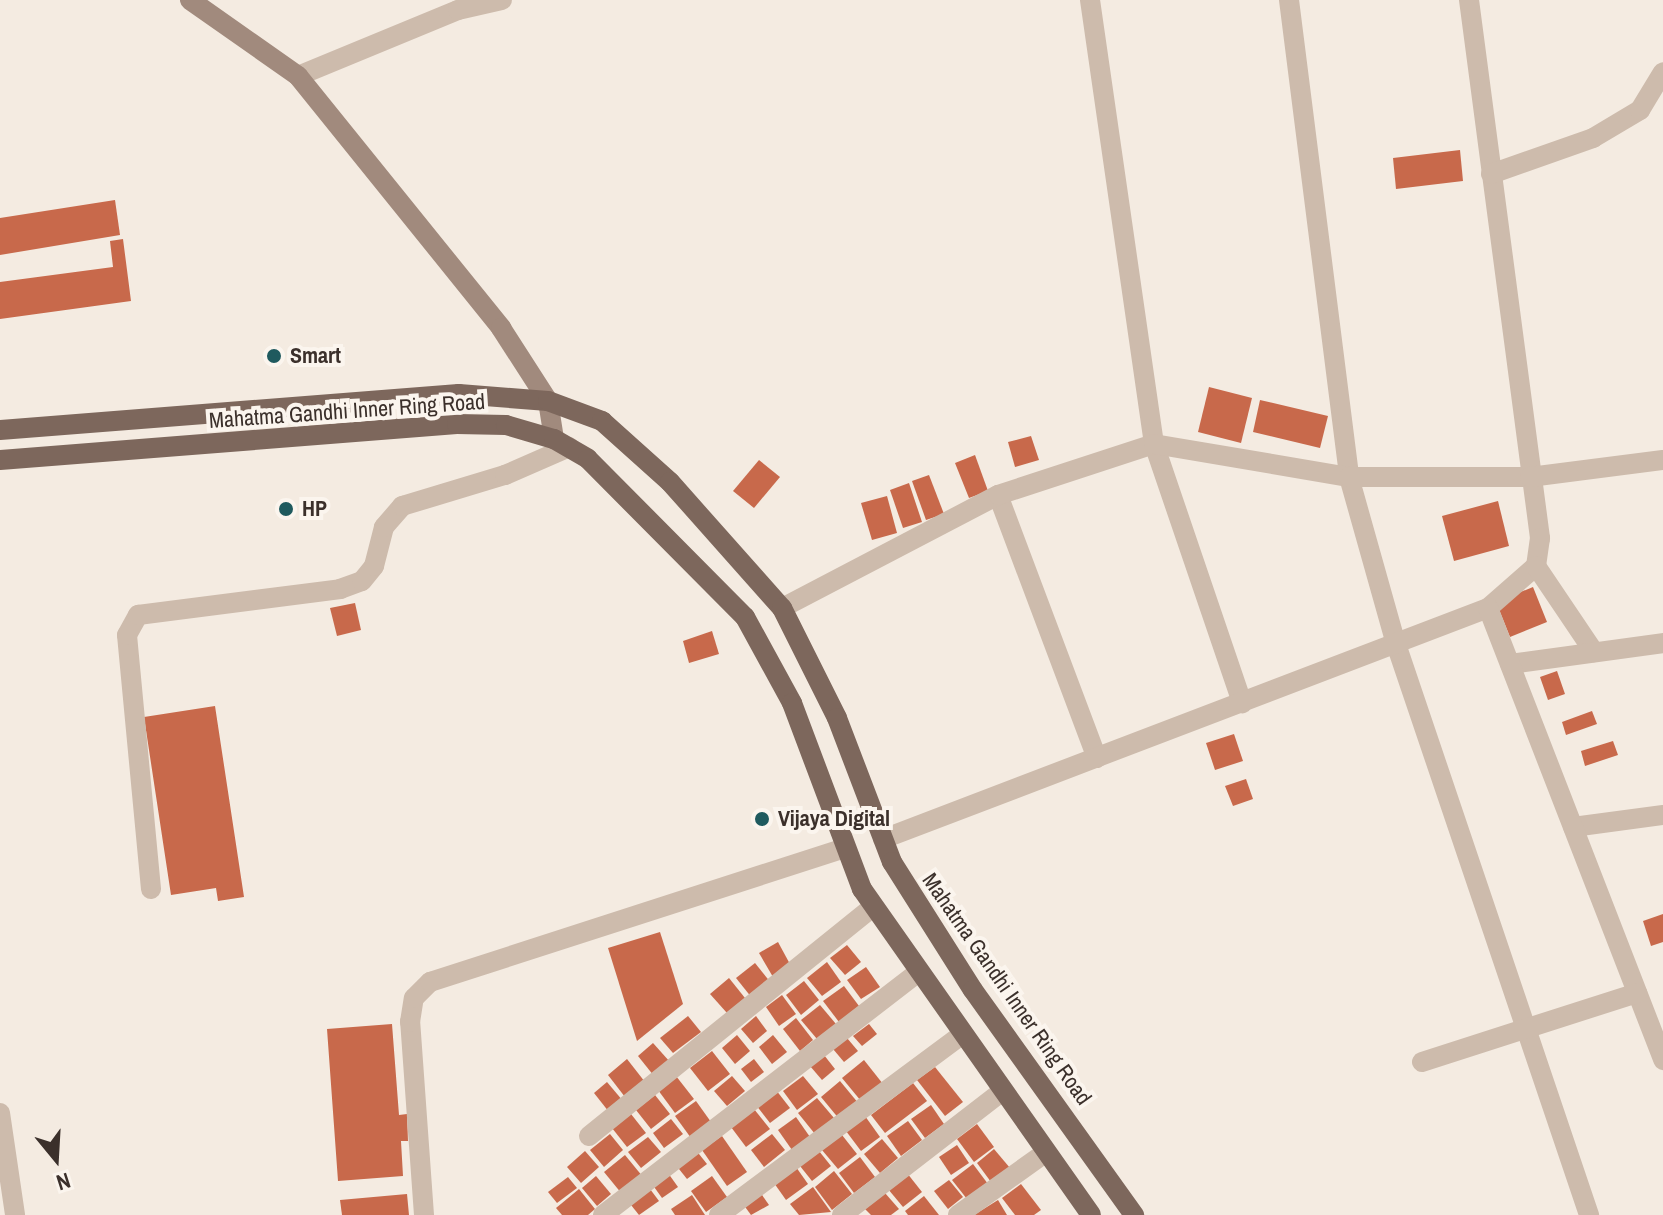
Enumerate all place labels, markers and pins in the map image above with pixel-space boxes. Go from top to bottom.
place label: Smart [290,343,341,369]
marker: Smart [265,347,283,365]
place label: HP [302,496,327,522]
marker: HP [277,500,295,518]
place label: Vijaya Digital [778,806,890,832]
marker: Vijaya Digital [753,810,771,828]

